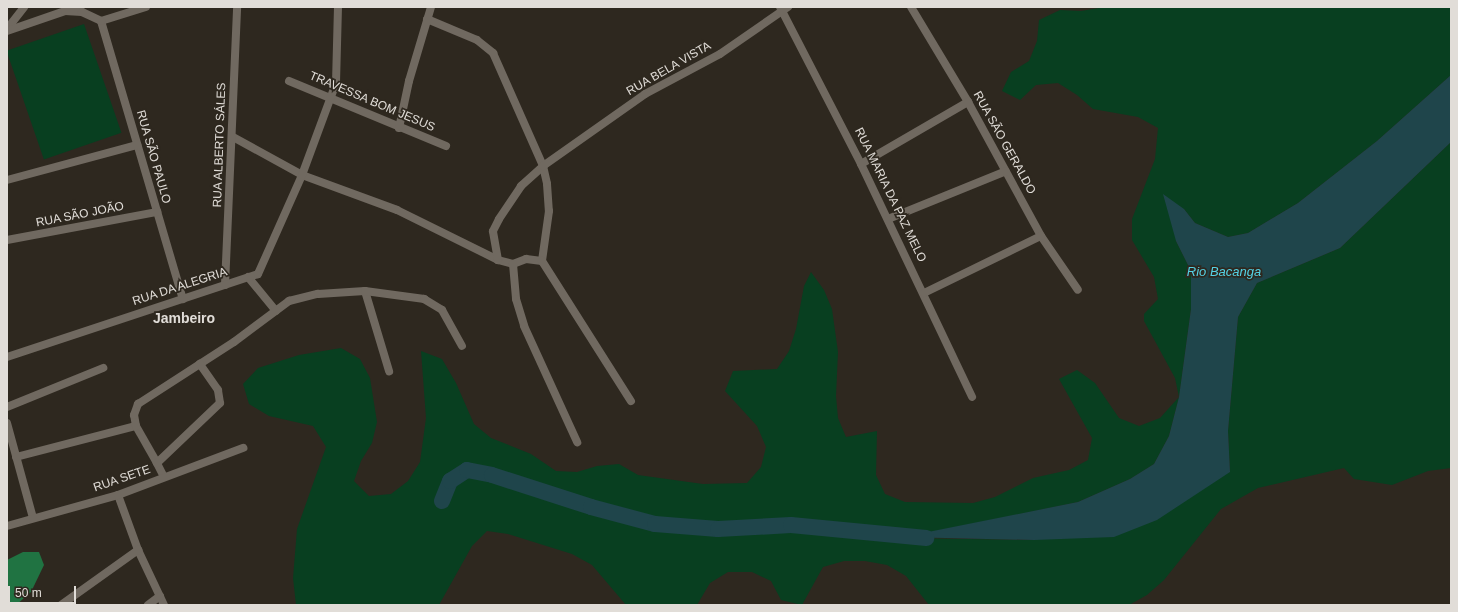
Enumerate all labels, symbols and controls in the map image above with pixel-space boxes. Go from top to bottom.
street label: RUA BELA VISTA [624,39,714,99]
street label: TRAVESSA BOM JESUS [307,69,437,135]
street label: RUA ALBERTO SÁLES [211,82,229,208]
street label: RUA SÃO GERALDO [970,89,1038,197]
street label: RUA SÃO PAULO [133,108,173,206]
street label: RUA MARIA DA PAZ MELO [851,125,929,265]
street label: RUA SÃO JOÃO [34,199,126,231]
water label: Rio Bacanga [1187,264,1261,280]
street label: RUA DA ALEGRIA [130,265,230,309]
district label: Jambeiro [153,310,215,326]
street label: RUA SETE [91,462,153,496]
scale bar [10,578,78,604]
text: 50 m [15,586,42,600]

